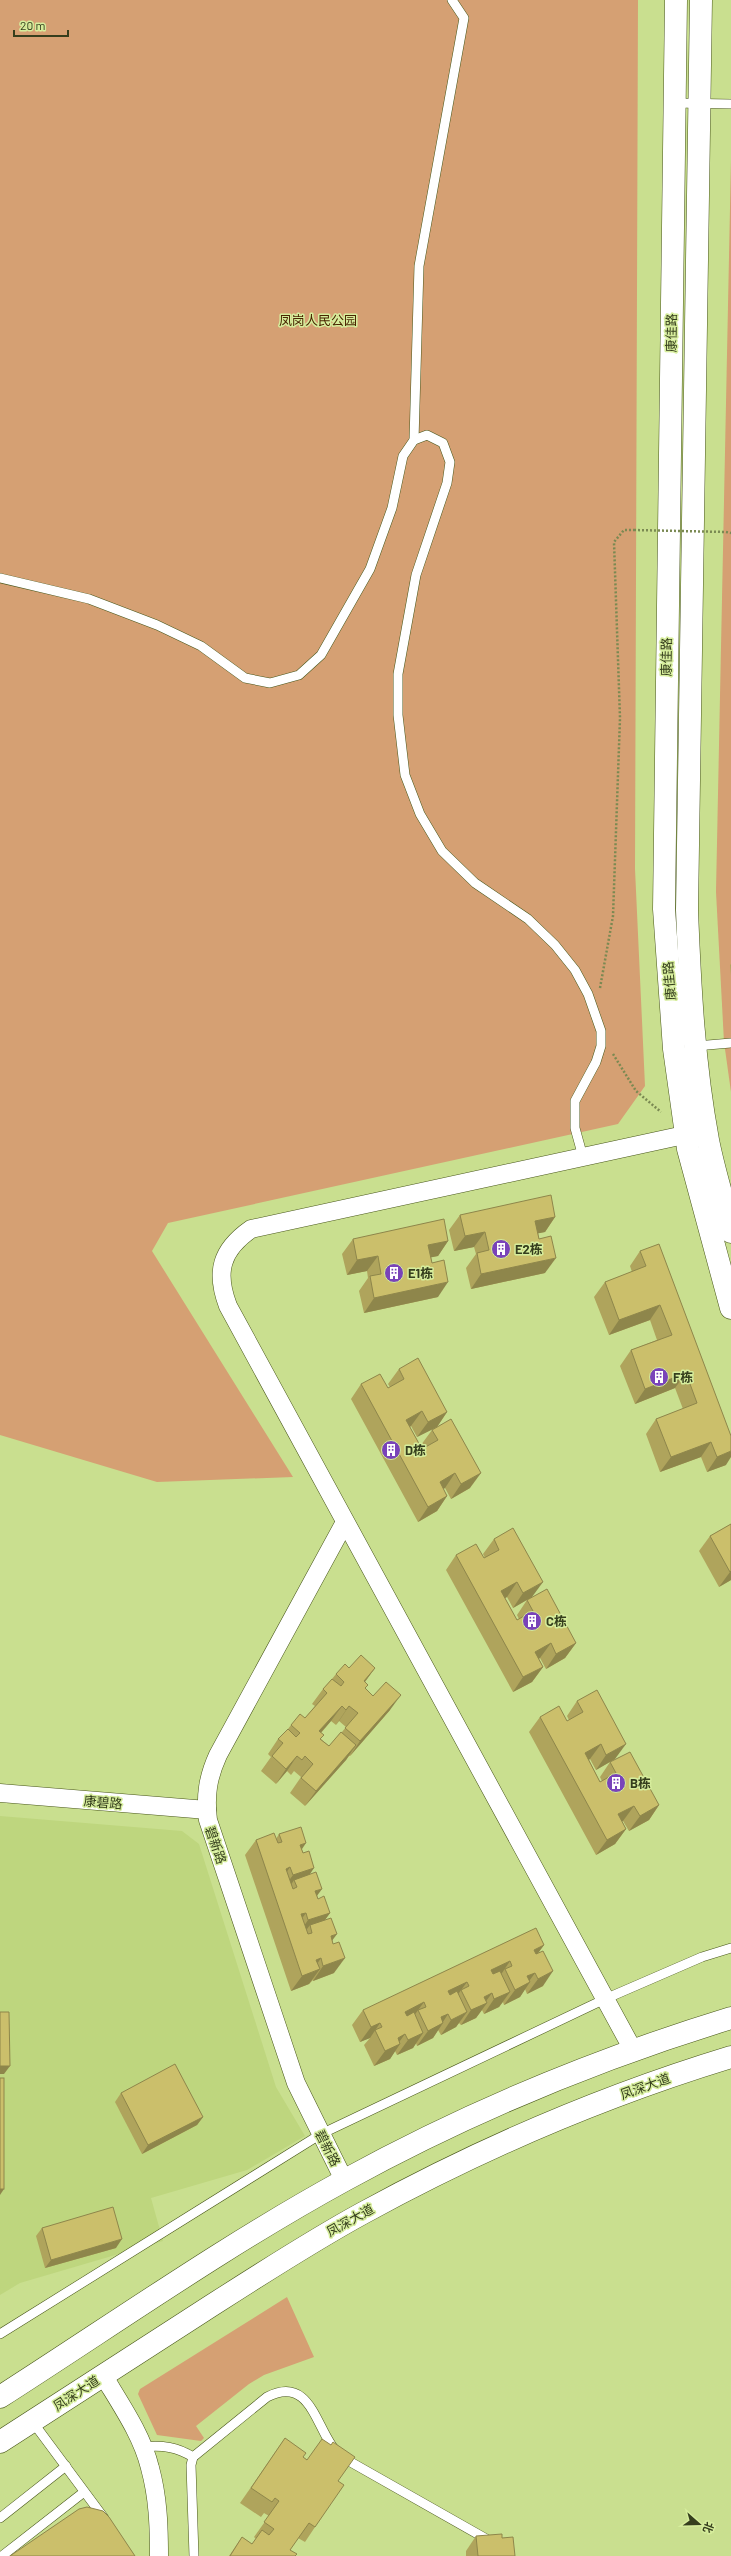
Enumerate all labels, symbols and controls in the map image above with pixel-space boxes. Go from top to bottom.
scale bar [14,12,68,38]
text: 20 m [20,18,46,32]
park label: 凤岗人民公园 [279,312,357,328]
street label: 康佳路 [663,313,679,353]
street label: 康佳路 [658,637,674,677]
street label: 康佳路 [659,961,679,1001]
building icon: E2栋 [490,1238,512,1260]
place label: E2栋 [515,1241,543,1257]
building icon: E1栋 [383,1262,405,1284]
place label: E1栋 [408,1265,433,1281]
building icon: F栋 [648,1366,670,1388]
place label: F栋 [673,1369,693,1385]
building icon: D栋 [380,1439,402,1461]
place label: D栋 [405,1442,426,1458]
building icon: C栋 [521,1610,543,1632]
place label: C栋 [546,1613,567,1629]
building icon: B栋 [605,1772,627,1794]
place label: B栋 [630,1775,651,1791]
street label: 康碧路 [83,1792,123,1812]
street label: 碧新路 [202,1824,230,1866]
street label: 凤深大道 [618,2070,672,2102]
street label: 碧新路 [312,2127,344,2169]
street label: 凤深大道 [323,2200,377,2240]
street label: 凤深大道 [50,2372,102,2414]
north arrow [679,2504,719,2544]
text: 北 [701,2520,717,2535]

